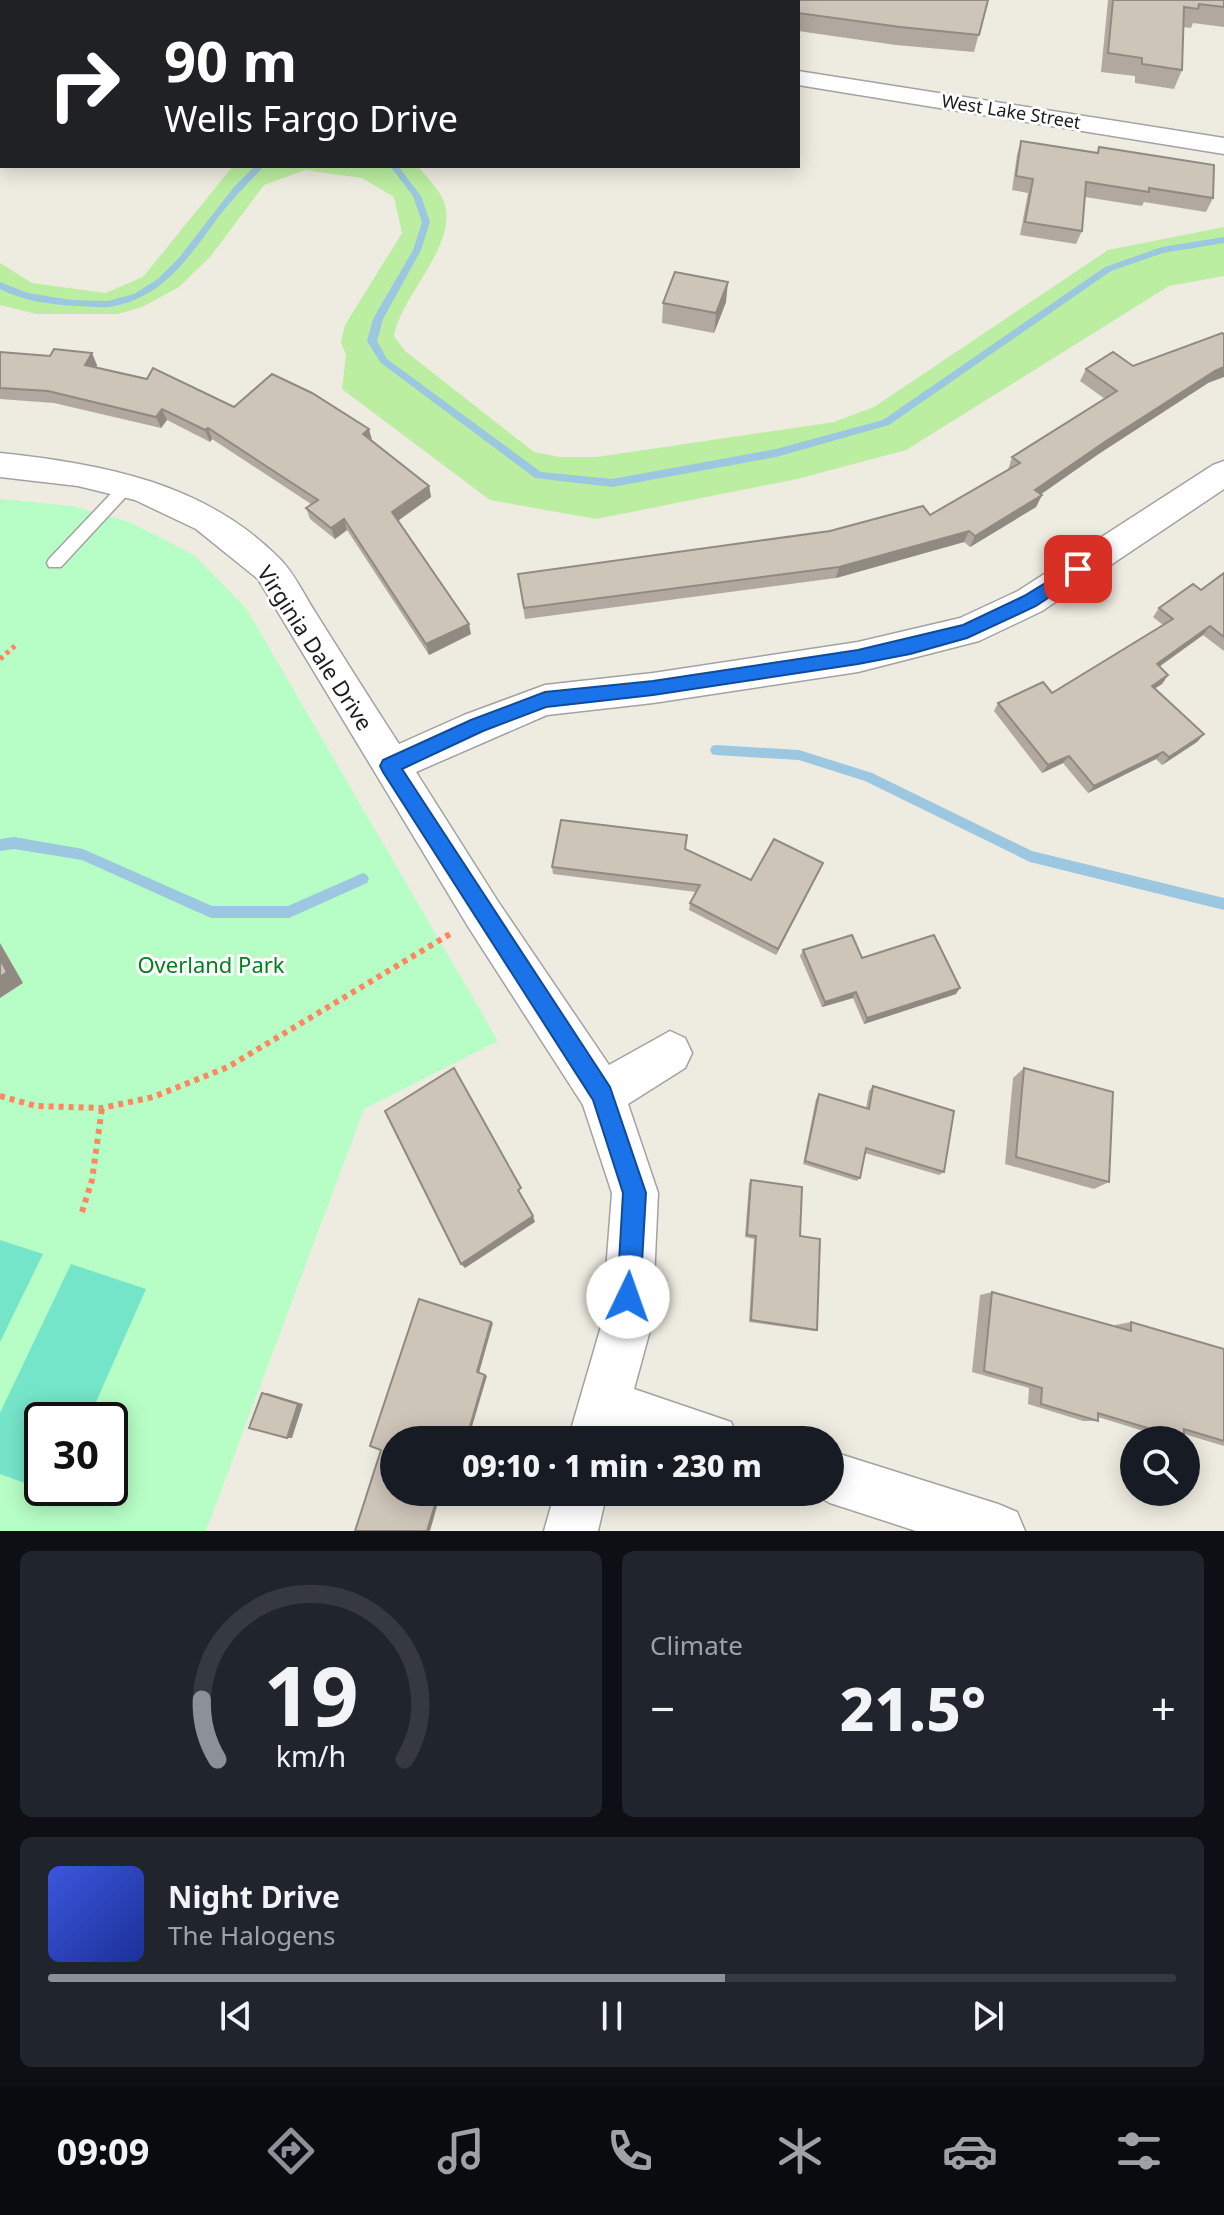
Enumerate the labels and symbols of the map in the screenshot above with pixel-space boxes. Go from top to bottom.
street label: West Lake Street [940,88,1083,134]
pin [1044,535,1112,603]
street label: Virginia Dale Drive [251,559,380,736]
park label: Overland Park [137,949,285,979]
position arrow [586,1255,670,1339]
speed limit sign: 30 [24,1402,128,1506]

